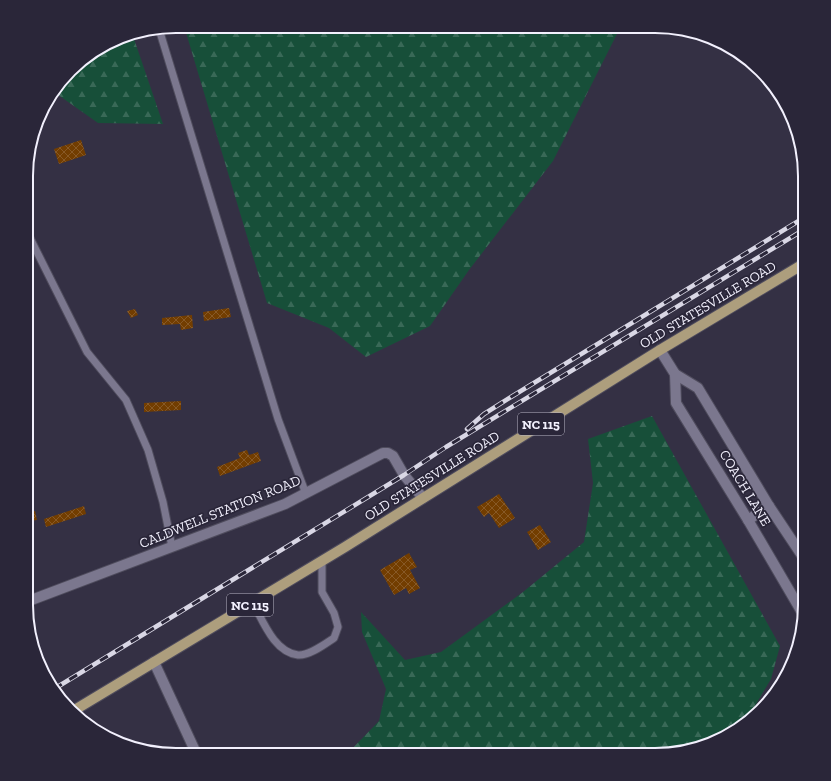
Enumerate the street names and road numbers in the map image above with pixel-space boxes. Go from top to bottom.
street label: OLD STATESVILLE ROAD [637,257,779,353]
road number: NC 115 [518,413,564,435]
street label: OLD STATESVILLE ROAD [361,427,503,525]
street label: COACH LANE [716,447,774,529]
street label: CALDWELL STATION ROAD [137,472,303,552]
road number: NC 115 [227,594,273,616]

